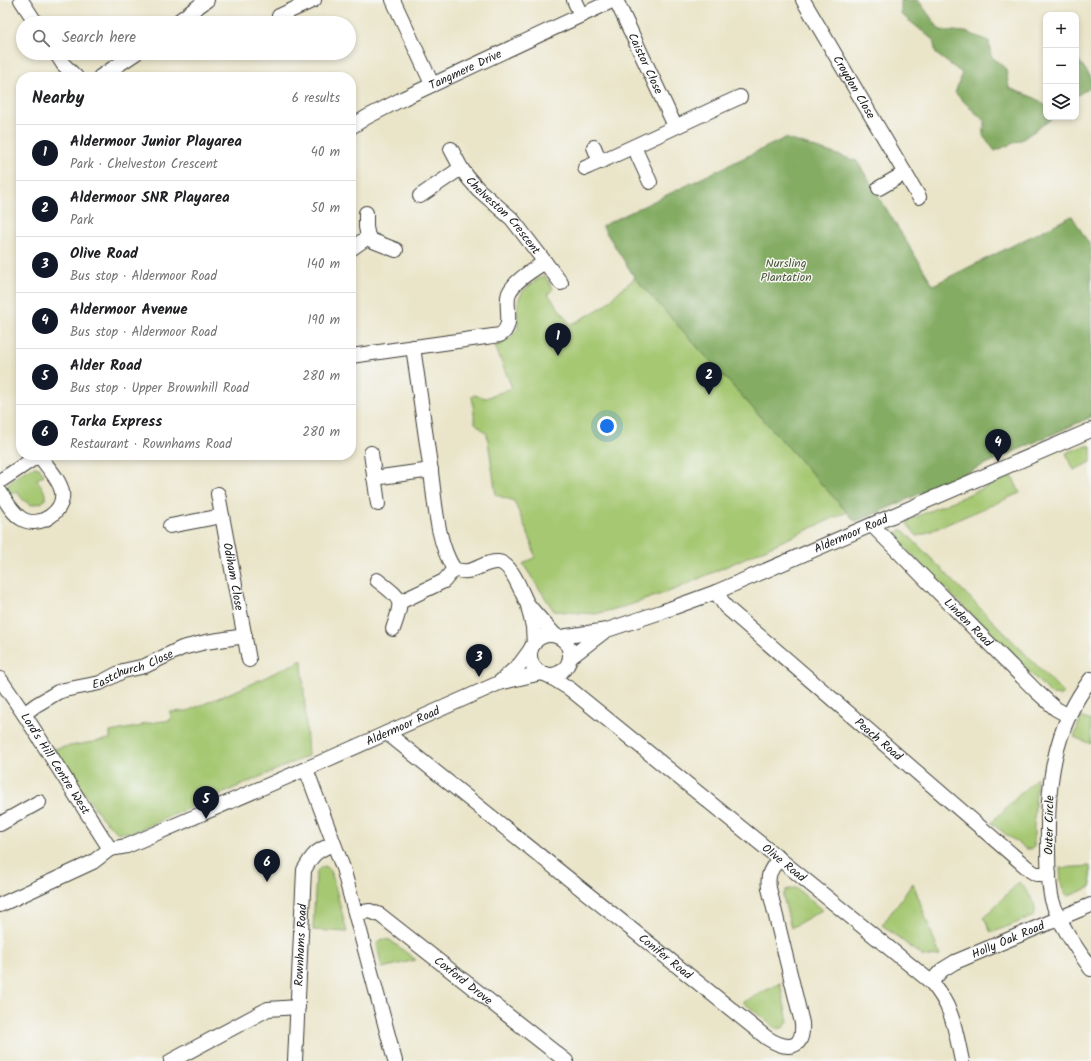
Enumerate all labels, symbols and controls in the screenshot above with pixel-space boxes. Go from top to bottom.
map controls [1043,12,1079,120]
button: + [1043,12,1079,48]
search box [16,16,356,60]
text: Search here [62,26,136,50]
icon: search [30,27,52,49]
street label: Caistor Close [623,30,668,98]
street label: Tangmere Drive [426,44,506,95]
button: − [1043,48,1079,84]
street label: Croydon Close [828,52,880,123]
button: layers [1043,84,1079,120]
text: Nearby [32,85,84,112]
text: 6 results [292,88,340,109]
text: Aldermoor Junior Playarea [70,130,242,154]
text: 1 [43,142,47,163]
text: 40 m [311,142,340,163]
text: Park · Chelveston Crescent [70,154,218,175]
street label: Chelveston Crescent [461,172,545,259]
text: Aldermoor SNR Playarea [70,186,230,210]
text: 2 [41,198,49,219]
text: 50 m [311,198,340,219]
text: Park [70,210,94,231]
text: Olive Road [70,242,138,266]
text: 3 [41,254,49,275]
text: 140 m [307,254,340,275]
park label: Nursling Plantation [760,254,812,287]
text: Bus stop · Aldermoor Road [70,266,217,287]
text: Aldermoor Avenue [70,298,187,322]
text: 4 [41,310,49,331]
text: 190 m [308,310,340,331]
text: Bus stop · Aldermoor Road [70,322,217,343]
pin: 1 [545,323,571,356]
text: Alder Road [70,354,142,378]
pin: 2 [696,362,722,395]
text: 5 [42,366,48,387]
text: 280 m [303,366,340,387]
text: Bus stop · Upper Brownhill Road [70,378,249,399]
text: Tarka Express [70,410,162,434]
your location [597,416,617,436]
text: 6 [41,422,49,443]
text: 280 m [303,422,340,443]
pin: 4 [985,429,1011,462]
text: Restaurant · Rownhams Road [70,434,232,455]
street label: Aldermoor Road [811,509,892,559]
street label: Odiham Close [217,541,249,613]
street label: Linden Road [939,594,997,652]
street label: Eastchurch Close [91,644,177,694]
pin: 3 [466,644,492,677]
street label: Aldermoor Road [363,701,444,751]
street label: Lord's Hill Centre West [15,709,95,819]
street label: Peach Road [850,713,907,766]
pin: 5 [193,786,219,819]
street label: Outer Circle [1039,794,1060,855]
street label: Olive Road [757,839,811,888]
pin: 6 [254,849,280,882]
street label: Rownhams Road [290,902,312,987]
street label: Holly Oak Road [969,916,1048,964]
street label: Conifer Road [634,929,697,985]
street label: Coxford Drove [430,952,497,1010]

